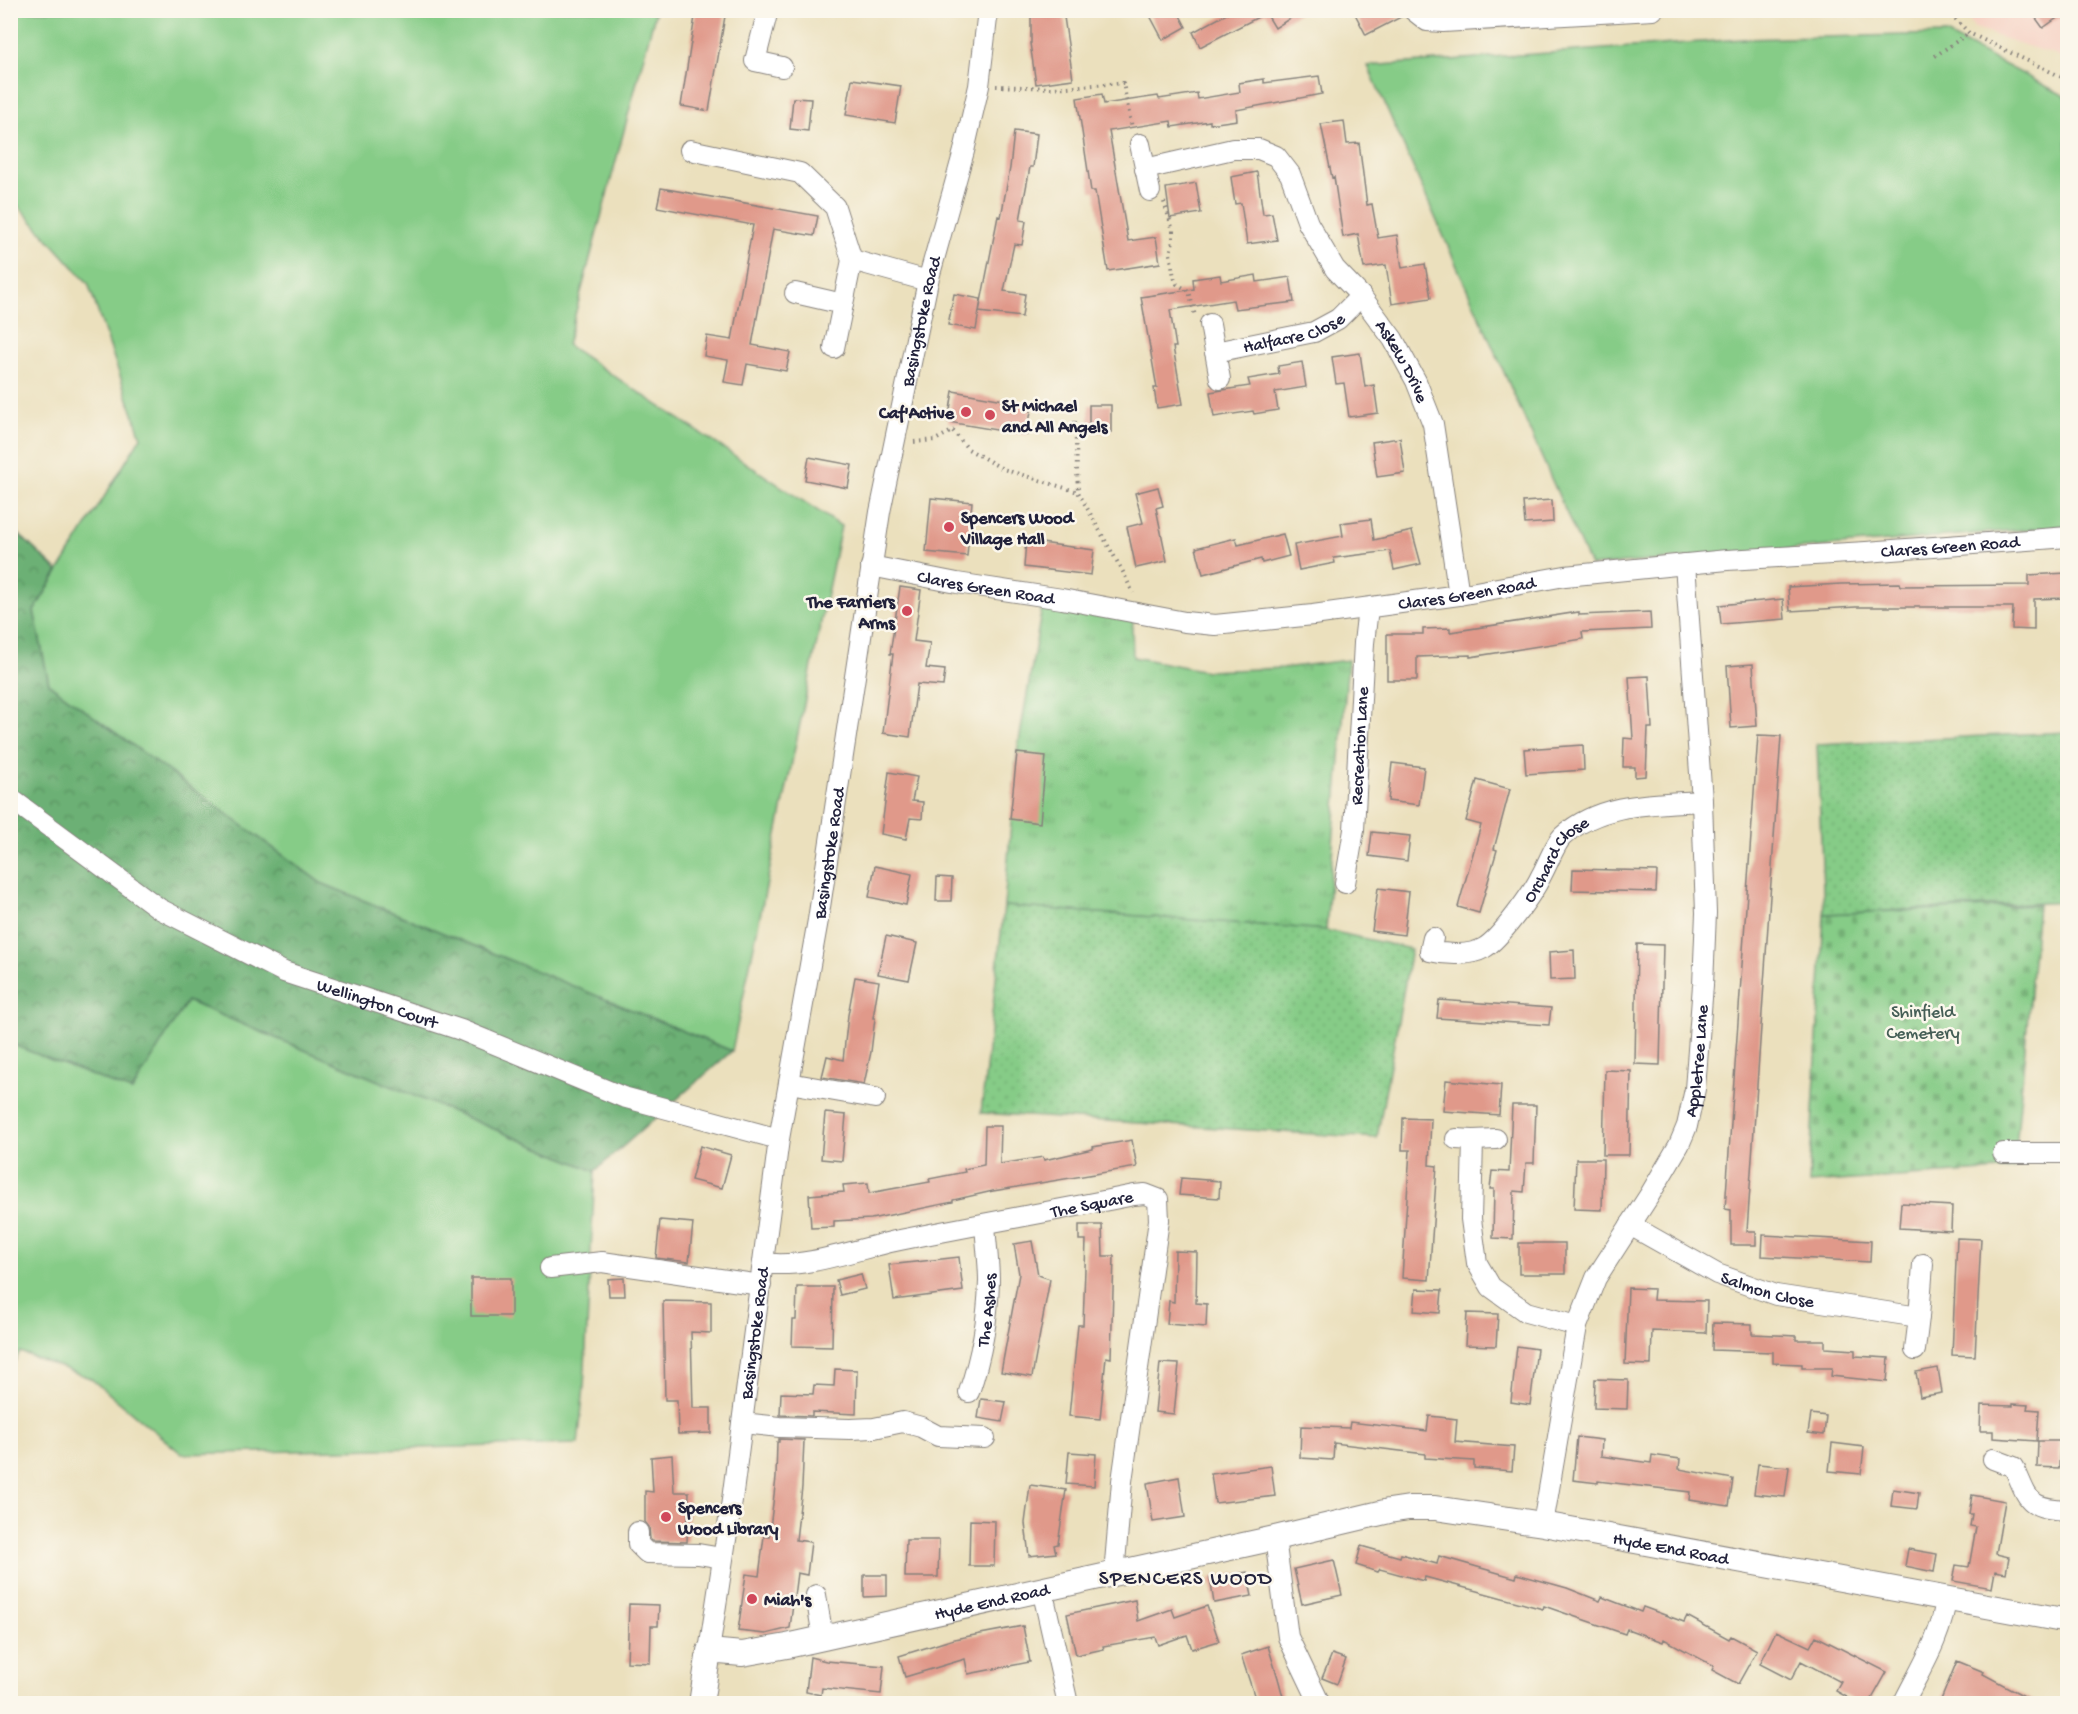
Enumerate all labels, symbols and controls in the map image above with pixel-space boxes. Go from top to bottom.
street label: Basingstoke Road [898,253,948,390]
street label: Halfacre Close [1241,309,1351,359]
street label: Askew Drive [1369,317,1432,407]
place label: St Michael and All Angels [1001,397,1109,439]
place label: Caf'Active [878,404,955,425]
marker: Caf'Active [959,405,973,419]
marker: St Michael and All Angels [983,408,997,422]
place label: Spencers Wood Village Hall [960,509,1076,551]
marker: Spencers Wood Village Hall [942,520,956,534]
street label: Clares Green Road [1880,533,2022,564]
street label: Clares Green Road [915,567,1057,611]
street label: Clares Green Road [1397,573,1539,616]
place label: The Farriers Arms [805,593,896,635]
marker: The Farriers Arms [900,604,914,618]
street label: Recreation Lane [1347,686,1375,806]
street label: Basingstoke Road [810,785,851,922]
street label: Orchard Close [1520,812,1594,907]
street label: Wellington Court [313,975,441,1035]
street label: Appletree Lane [1681,1003,1714,1119]
park label: Shinfield Cemetery [1887,1003,1960,1045]
street label: The Square [1048,1187,1136,1224]
street label: Basingstoke Road [737,1265,775,1402]
street label: Salmon Close [1717,1268,1816,1314]
street label: The Ashes [973,1272,1002,1350]
place label: Spencers Wood Library [677,1499,779,1541]
marker: Spencers Wood Library [659,1510,673,1524]
street label: Hyde End Road [1611,1529,1732,1571]
district label: SPENCERS WOOD [1099,1568,1273,1593]
street label: Hyde End Road [933,1580,1053,1626]
place label: Miah's [764,1591,813,1612]
marker: Miah's [745,1592,759,1606]

